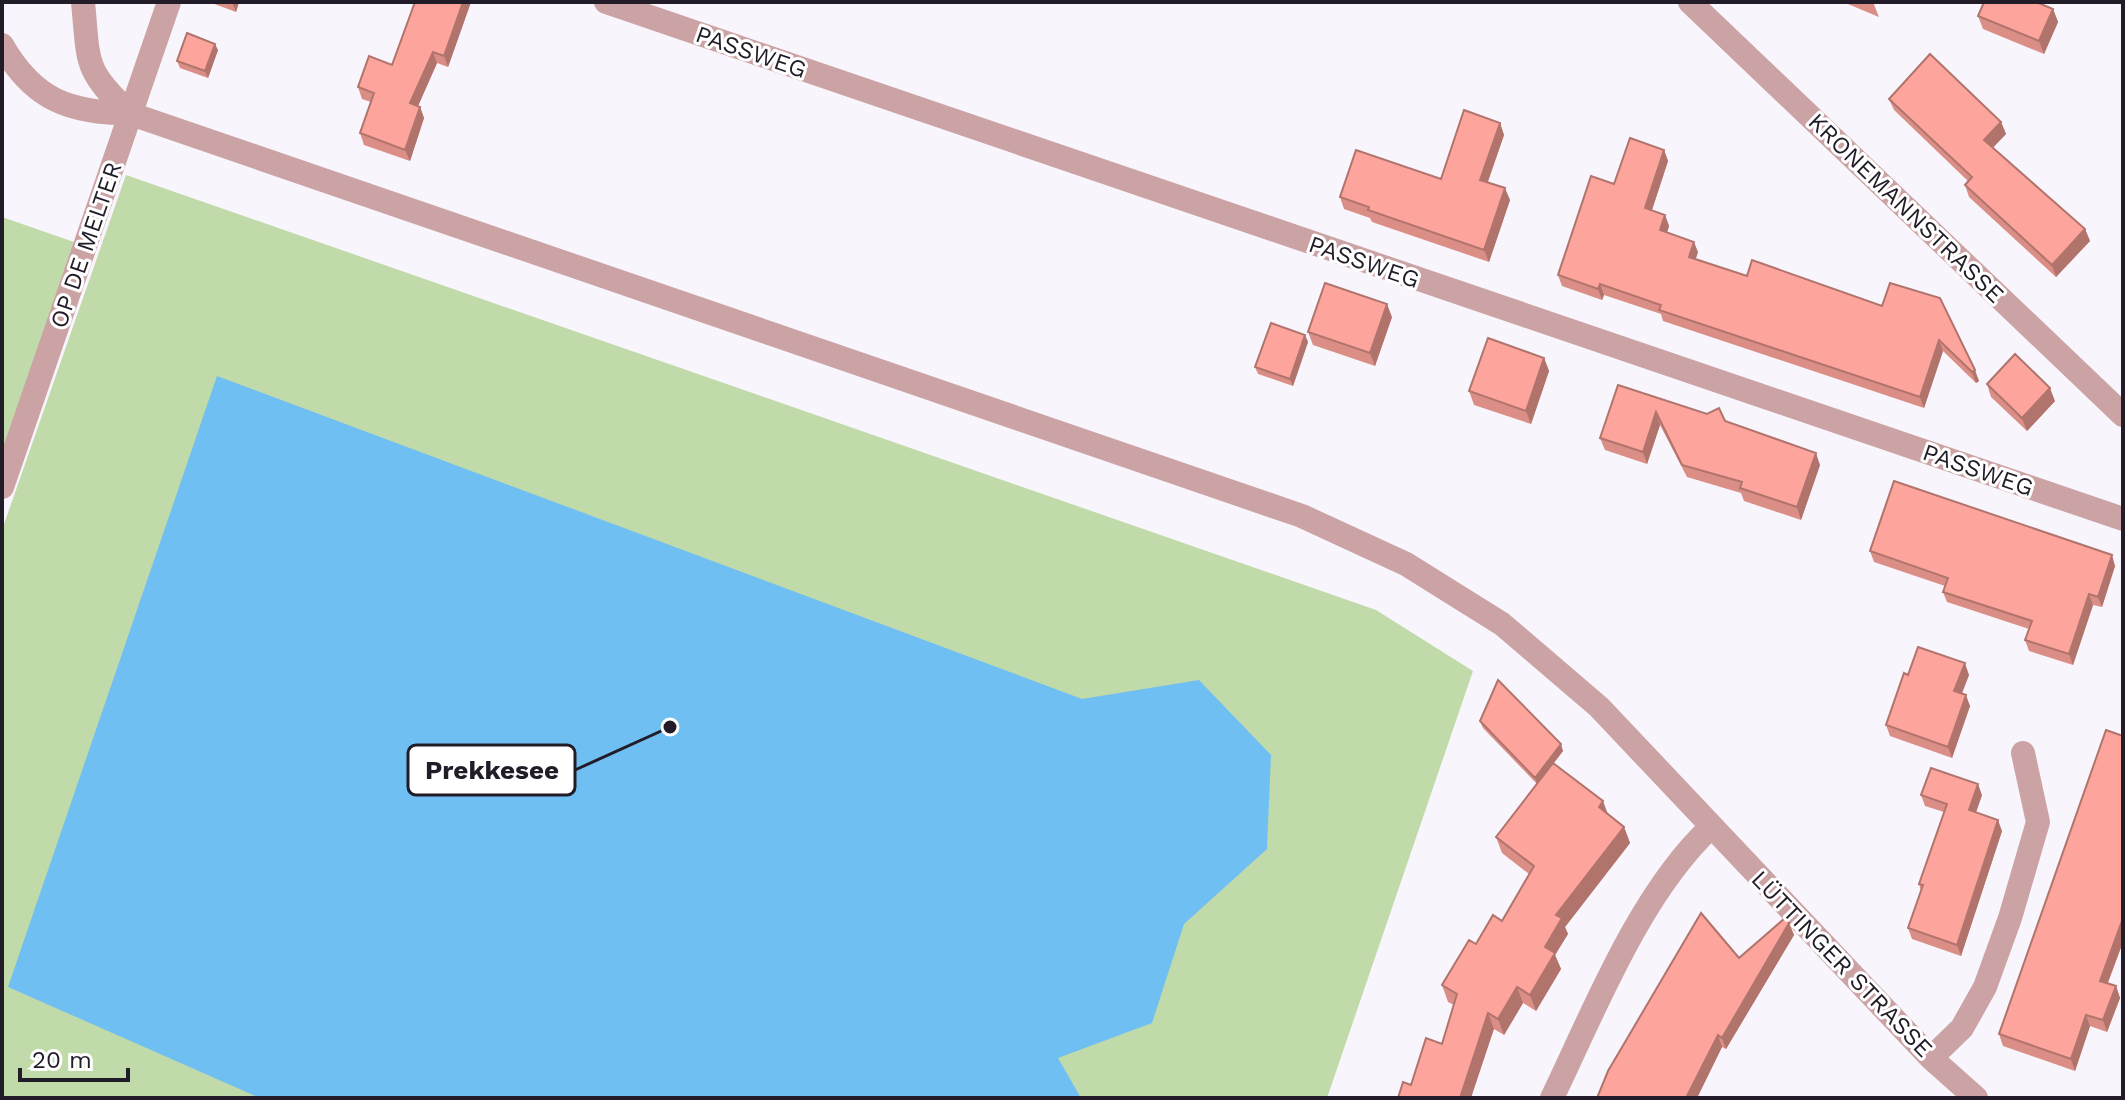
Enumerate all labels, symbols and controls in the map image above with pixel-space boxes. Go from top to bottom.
street label: PASSWEG [692,20,810,84]
street label: KRONEMANNSTRASSE [1802,107,2010,309]
street label: OP DE MELTER [44,158,128,332]
street label: PASSWEG [1305,230,1423,294]
street label: PASSWEG [1919,438,2037,502]
callout: Prekkesee [408,745,575,795]
text: Prekkesee [425,755,559,785]
street label: LÜTTINGER STRASSE [1746,865,1938,1063]
scale bar [20,1032,128,1082]
text: 20 m [32,1046,92,1074]

